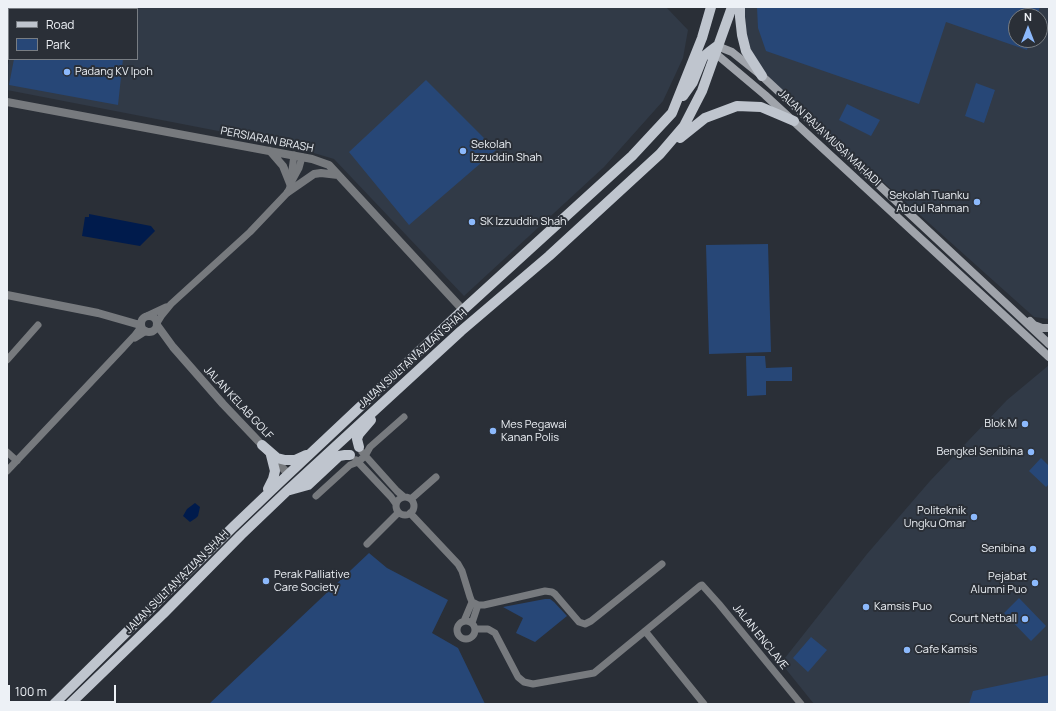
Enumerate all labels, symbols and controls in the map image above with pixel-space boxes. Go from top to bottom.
legend [8,8,138,60]
north arrow [1008,8,1048,48]
text: N [1024,9,1032,24]
text: Road [46,16,74,33]
text: Park [46,36,70,53]
place label: Padang KV Ipoh [75,65,153,79]
marker: Padang KV Ipoh [62,67,72,77]
street label: JALAN RAJA MUSA MAHADI [775,87,883,189]
street label: PERSIARAN BRASH [219,125,315,155]
place label: Sekolah Izzuddin Shah [471,138,542,164]
marker: Sekolah Izzuddin Shah [458,146,468,156]
place label: Sekolah Tuanku Abdul Rahman [889,189,969,215]
marker: Sekolah Tuanku Abdul Rahman [972,197,982,207]
place label: SK Izzuddin Shah [480,215,567,229]
marker: SK Izzuddin Shah [467,217,477,227]
street label: JALAN SULTAN AZLAN SHAH [356,307,470,411]
street label: JALAN KELAB GOLF [201,364,275,442]
place label: Blok M [984,417,1017,431]
place label: Mes Pegawai Kanan Polis [501,418,567,444]
marker: Blok M [1020,419,1030,429]
marker: Mes Pegawai Kanan Polis [488,426,498,436]
place label: Bengkel Senibina [937,445,1023,459]
marker: Bengkel Senibina [1026,447,1036,457]
place label: Politeknik Ungku Omar [904,504,966,530]
marker: Politeknik Ungku Omar [969,512,979,522]
street label: JALAN SULTAN AZLAN SHAH [122,527,232,637]
place label: Senibina [981,542,1025,556]
marker: Senibina [1028,544,1038,554]
place label: Perak Palliative Care Society [274,568,350,594]
place label: Pejabat Alumni Puo [971,570,1027,596]
marker: Perak Palliative Care Society [261,576,271,586]
marker: Pejabat Alumni Puo [1030,578,1040,588]
place label: Kamsis Puo [874,600,932,614]
street label: JALAN ENCLAVE [730,602,790,672]
marker: Kamsis Puo [861,602,871,612]
place label: Court Netball [949,612,1017,626]
marker: Court Netball [1020,614,1030,624]
place label: Cafe Kamsis [915,643,977,657]
marker: Cafe Kamsis [902,645,912,655]
scale bar [10,677,118,703]
text: 100 m [15,683,47,700]

